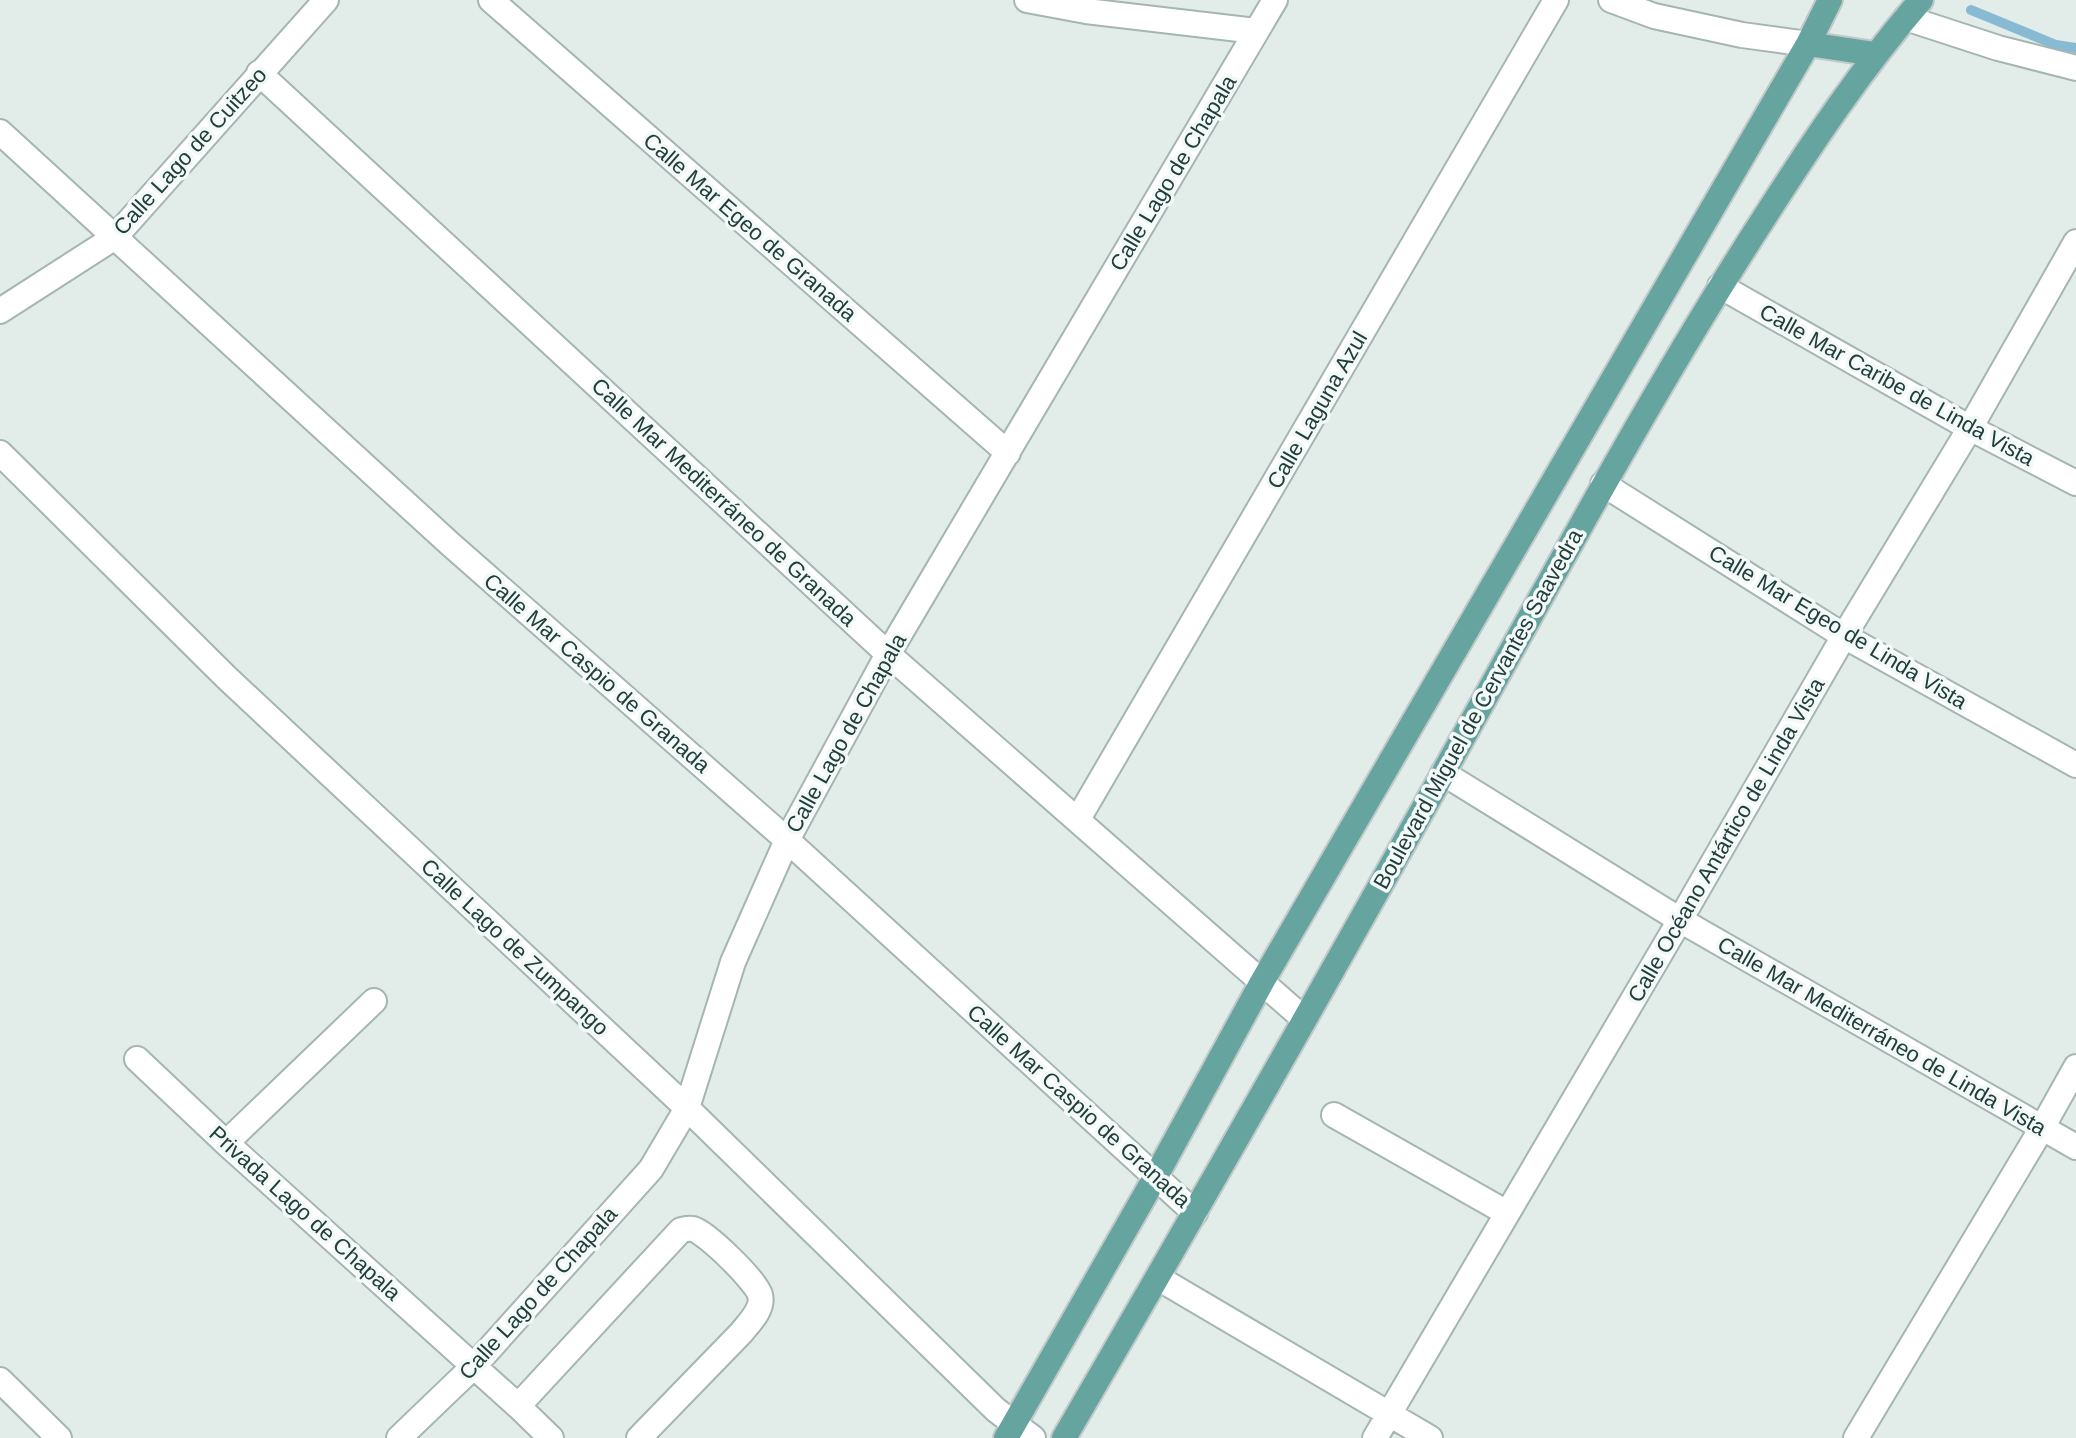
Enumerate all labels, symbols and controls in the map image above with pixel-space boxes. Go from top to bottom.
street label: Calle Lago de Cuitzeo [108,62,272,240]
street label: Calle Lago de Chapala [1105,70,1242,275]
street label: Calle Mar Egeo de Granada [638,128,862,327]
street label: Calle Mar Caribe de Linda Vista [1755,299,2039,471]
street label: Calle Laguna Azul [1262,327,1372,493]
street label: Calle Mar Mediterráneo de Granada [587,373,862,632]
street label: Boulevard Miguel de Cervantes Saavedra [1368,524,1588,893]
street label: Calle Mar Egeo de Linda Vista [1704,540,1972,715]
street label: Calle Mar Caspio de Granada [479,568,716,778]
street label: Calle Lago de Chapala [781,628,912,837]
street label: Calle Océano Antártico de Linda Vista [1623,673,1830,1007]
street label: Calle Lago de Zumpango [416,854,614,1040]
street label: Calle Mar Mediterráneo de Linda Vista [1713,931,2051,1141]
street label: Calle Mar Caspio de Granada [962,999,1196,1213]
street label: Privada Lago de Chapala [204,1121,406,1306]
street label: Calle Lago de Chapala [454,1201,623,1385]

